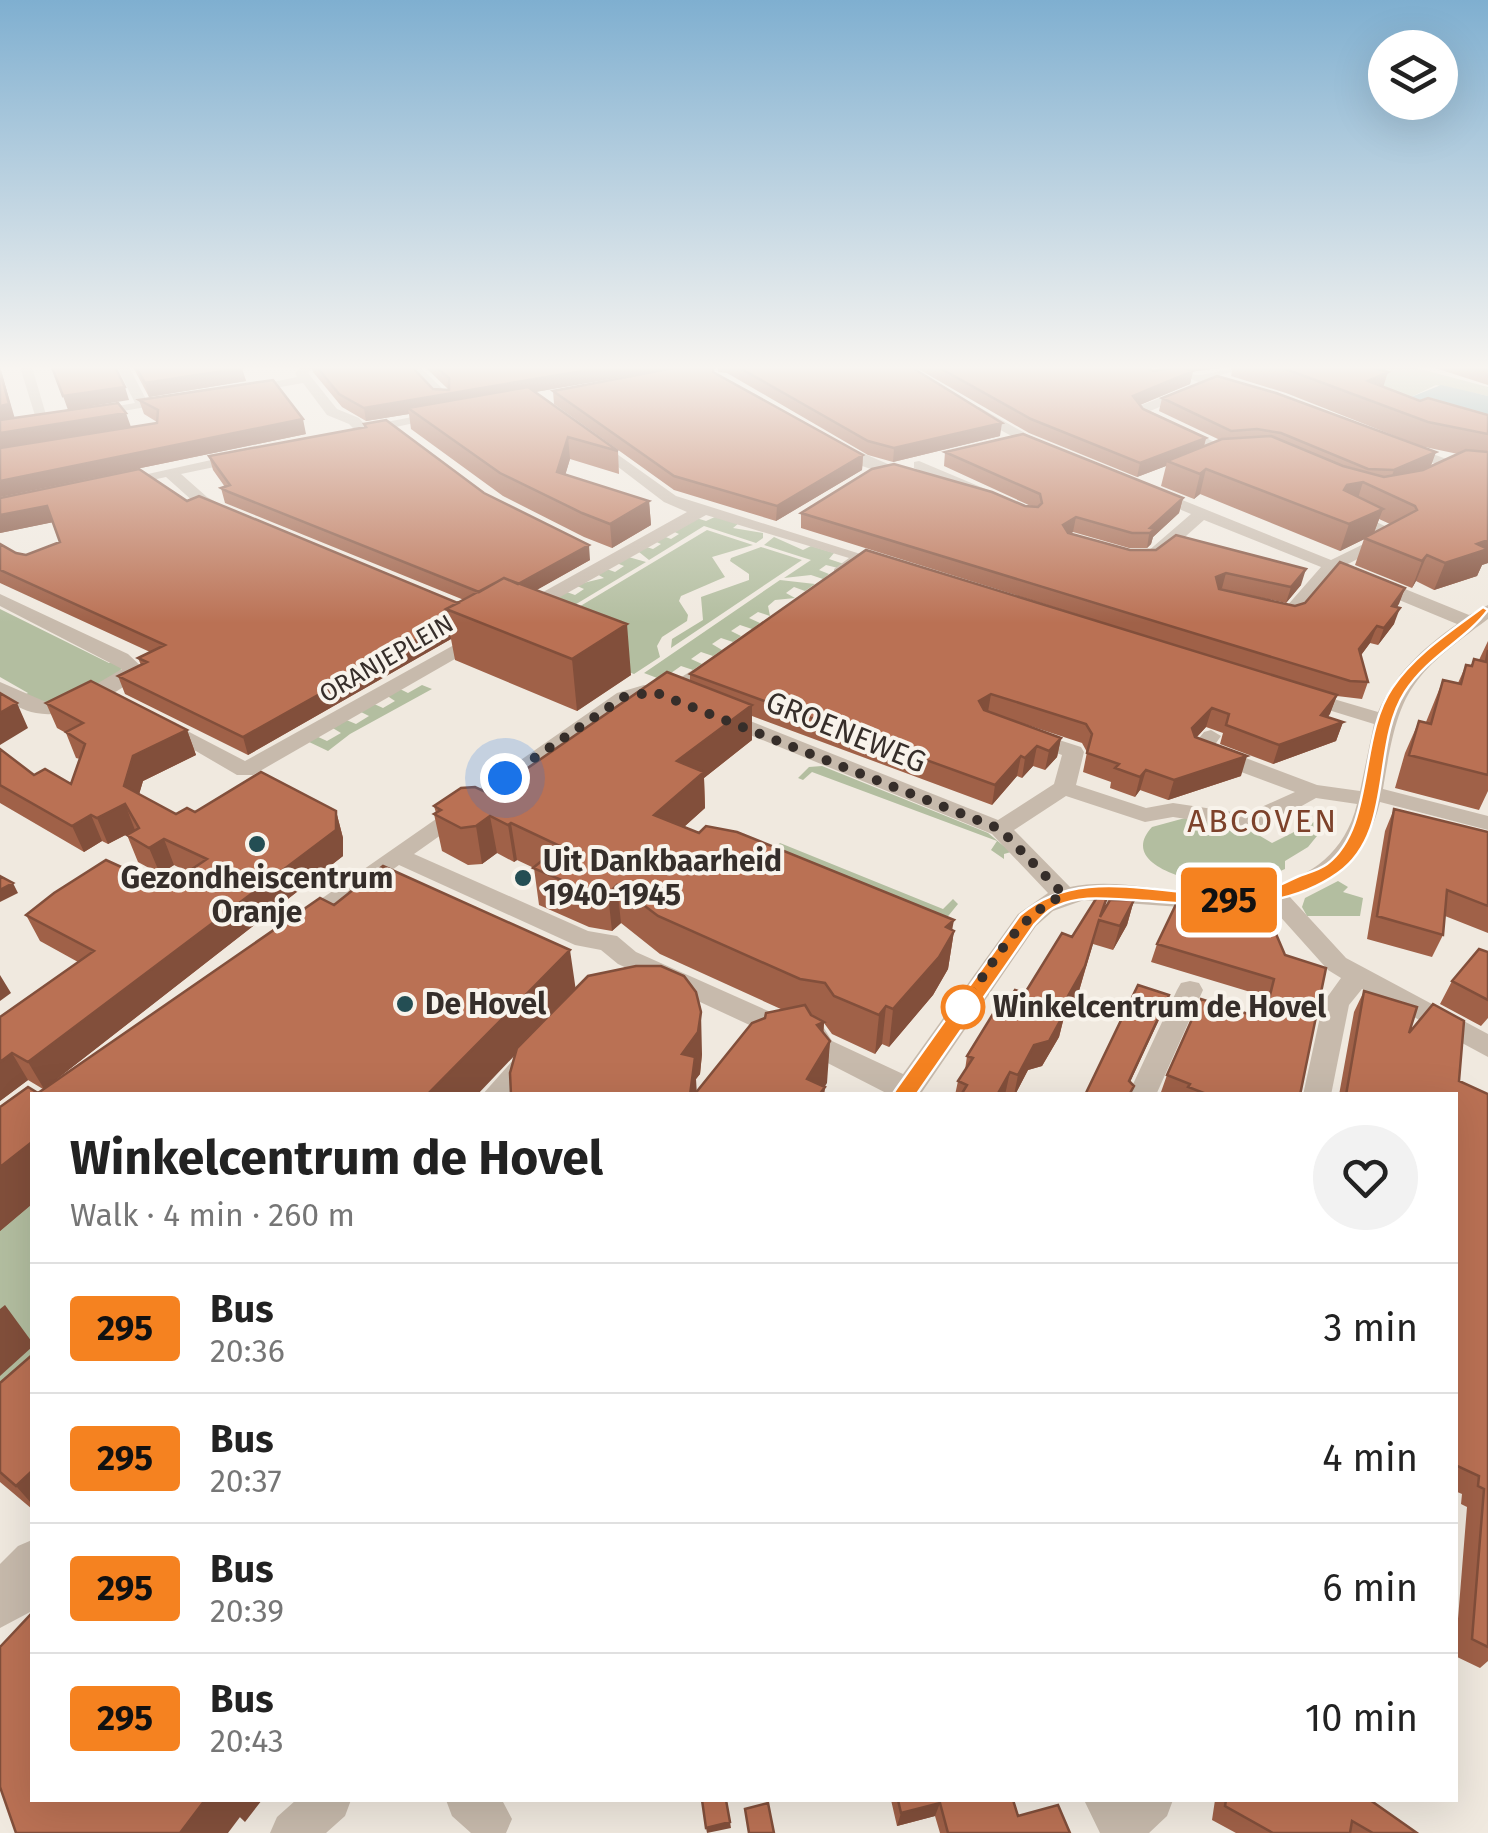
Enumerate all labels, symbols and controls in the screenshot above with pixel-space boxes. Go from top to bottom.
map controls [1368,30,1458,120]
button: layers [1368,30,1458,120]
street label: ORANJEPLEIN [314,608,459,709]
street label: GROENEWEG [761,684,931,780]
your location [480,753,530,803]
district label: ABCOVEN [1187,802,1339,840]
marker: Gezondheiscentrum Oranje [246,833,268,855]
place label: Uit Dankbaarheid 1940-1945 [543,843,782,913]
place label: Gezondheiscentrum Oranje [121,860,393,930]
marker: Uit Dankbaarheid 1940-1945 [512,867,534,889]
line badge: 295 [1172,868,1286,932]
text: 295 [1201,879,1257,921]
place label: De Hovel [425,986,546,1022]
marker: Winkelcentrum de Hovel [942,986,984,1028]
place label: Winkelcentrum de Hovel [993,989,1326,1025]
marker: De Hovel [394,993,416,1015]
button: heart [1313,1125,1418,1230]
text: Winkelcentrum de Hovel [70,1129,603,1187]
text: Walk · 4 min · 260 m [70,1196,355,1234]
text: Bus [210,1286,274,1332]
text: 3 min [1323,1305,1418,1351]
text: 295 [97,1307,153,1349]
text: 20:36 [210,1332,285,1370]
text: Bus [210,1416,274,1462]
text: 4 min [1322,1435,1418,1481]
text: 295 [97,1437,153,1479]
text: 20:37 [210,1462,282,1500]
text: Bus [210,1546,274,1592]
text: 6 min [1322,1565,1418,1611]
text: 295 [97,1567,153,1609]
text: 20:39 [210,1592,284,1630]
text: Bus [210,1676,274,1722]
text: 10 min [1305,1695,1418,1741]
text: 295 [97,1697,153,1739]
text: 20:43 [210,1722,284,1760]

